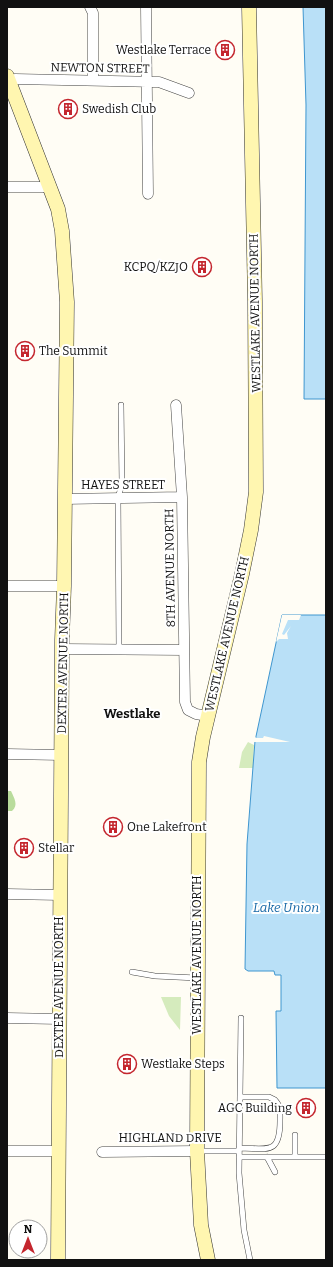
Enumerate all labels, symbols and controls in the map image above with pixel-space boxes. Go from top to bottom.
building icon: Westlake Terrace [214,39,236,61]
place label: Westlake Terrace [116,43,211,57]
street label: NEWTON STREET [50,60,150,76]
building icon: Swedish Club [57,98,79,120]
place label: Swedish Club [82,102,156,116]
street label: WESTLAKE AVENUE NORTH [247,233,263,393]
building icon: KCPQ/KZJO [191,256,213,278]
place label: KCPQ/KZJO [124,260,188,274]
building icon: The Summit [14,340,36,362]
place label: The Summit [39,344,108,358]
street label: HAYES STREET [81,478,165,492]
street label: 8TH AVENUE NORTH [162,508,178,628]
street label: WESTLAKE AVENUE NORTH [202,555,252,713]
street label: DEXTER AVENUE NORTH [55,592,71,734]
district label: Westlake [104,706,160,721]
building icon: One Lakefront [102,816,124,838]
place label: One Lakefront [127,820,207,834]
building icon: Stellar [13,837,35,859]
place label: Stellar [38,841,75,855]
street label: WESTLAKE AVENUE NORTH [190,876,204,1034]
water label: Lake Union [253,900,319,915]
street label: DEXTER AVENUE NORTH [52,916,66,1058]
building icon: Westlake Steps [116,1053,138,1075]
place label: Westlake Steps [141,1057,225,1071]
building icon: AGC Building [295,1097,317,1119]
place label: AGC Building [218,1101,292,1115]
street label: HIGHLAND DRIVE [118,1131,222,1145]
north arrow [8,1219,48,1259]
text: N [24,1223,33,1236]

